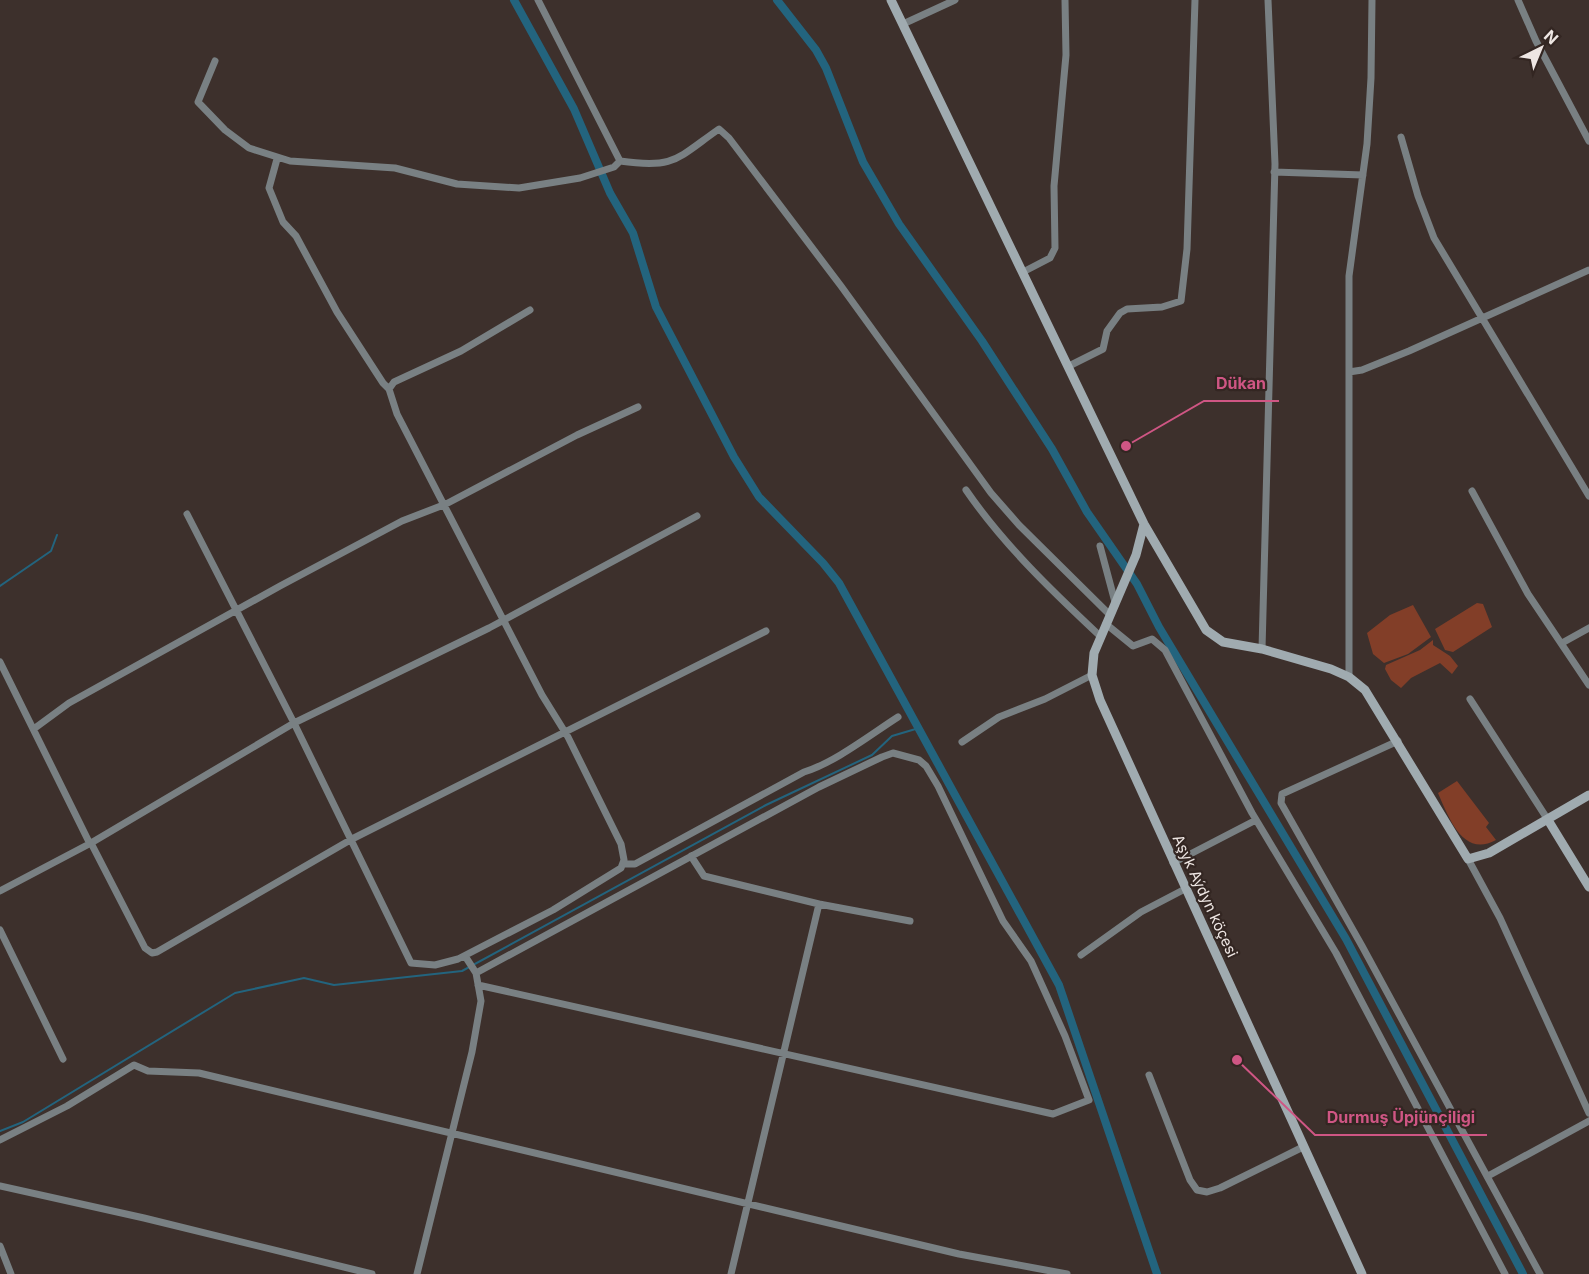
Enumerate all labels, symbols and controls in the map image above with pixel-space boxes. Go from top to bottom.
north arrow [1511,18,1571,78]
text: N [1540,26,1563,49]
callout: Dükan [1204,367,1279,401]
text: Dükan [1216,373,1266,393]
street label: Aşyk Aýdyn köçesi [1169,831,1242,960]
callout: Durmuş Üpjünçiligi [1315,1101,1487,1135]
text: Durmuş Üpjünçiligi [1327,1107,1475,1127]

